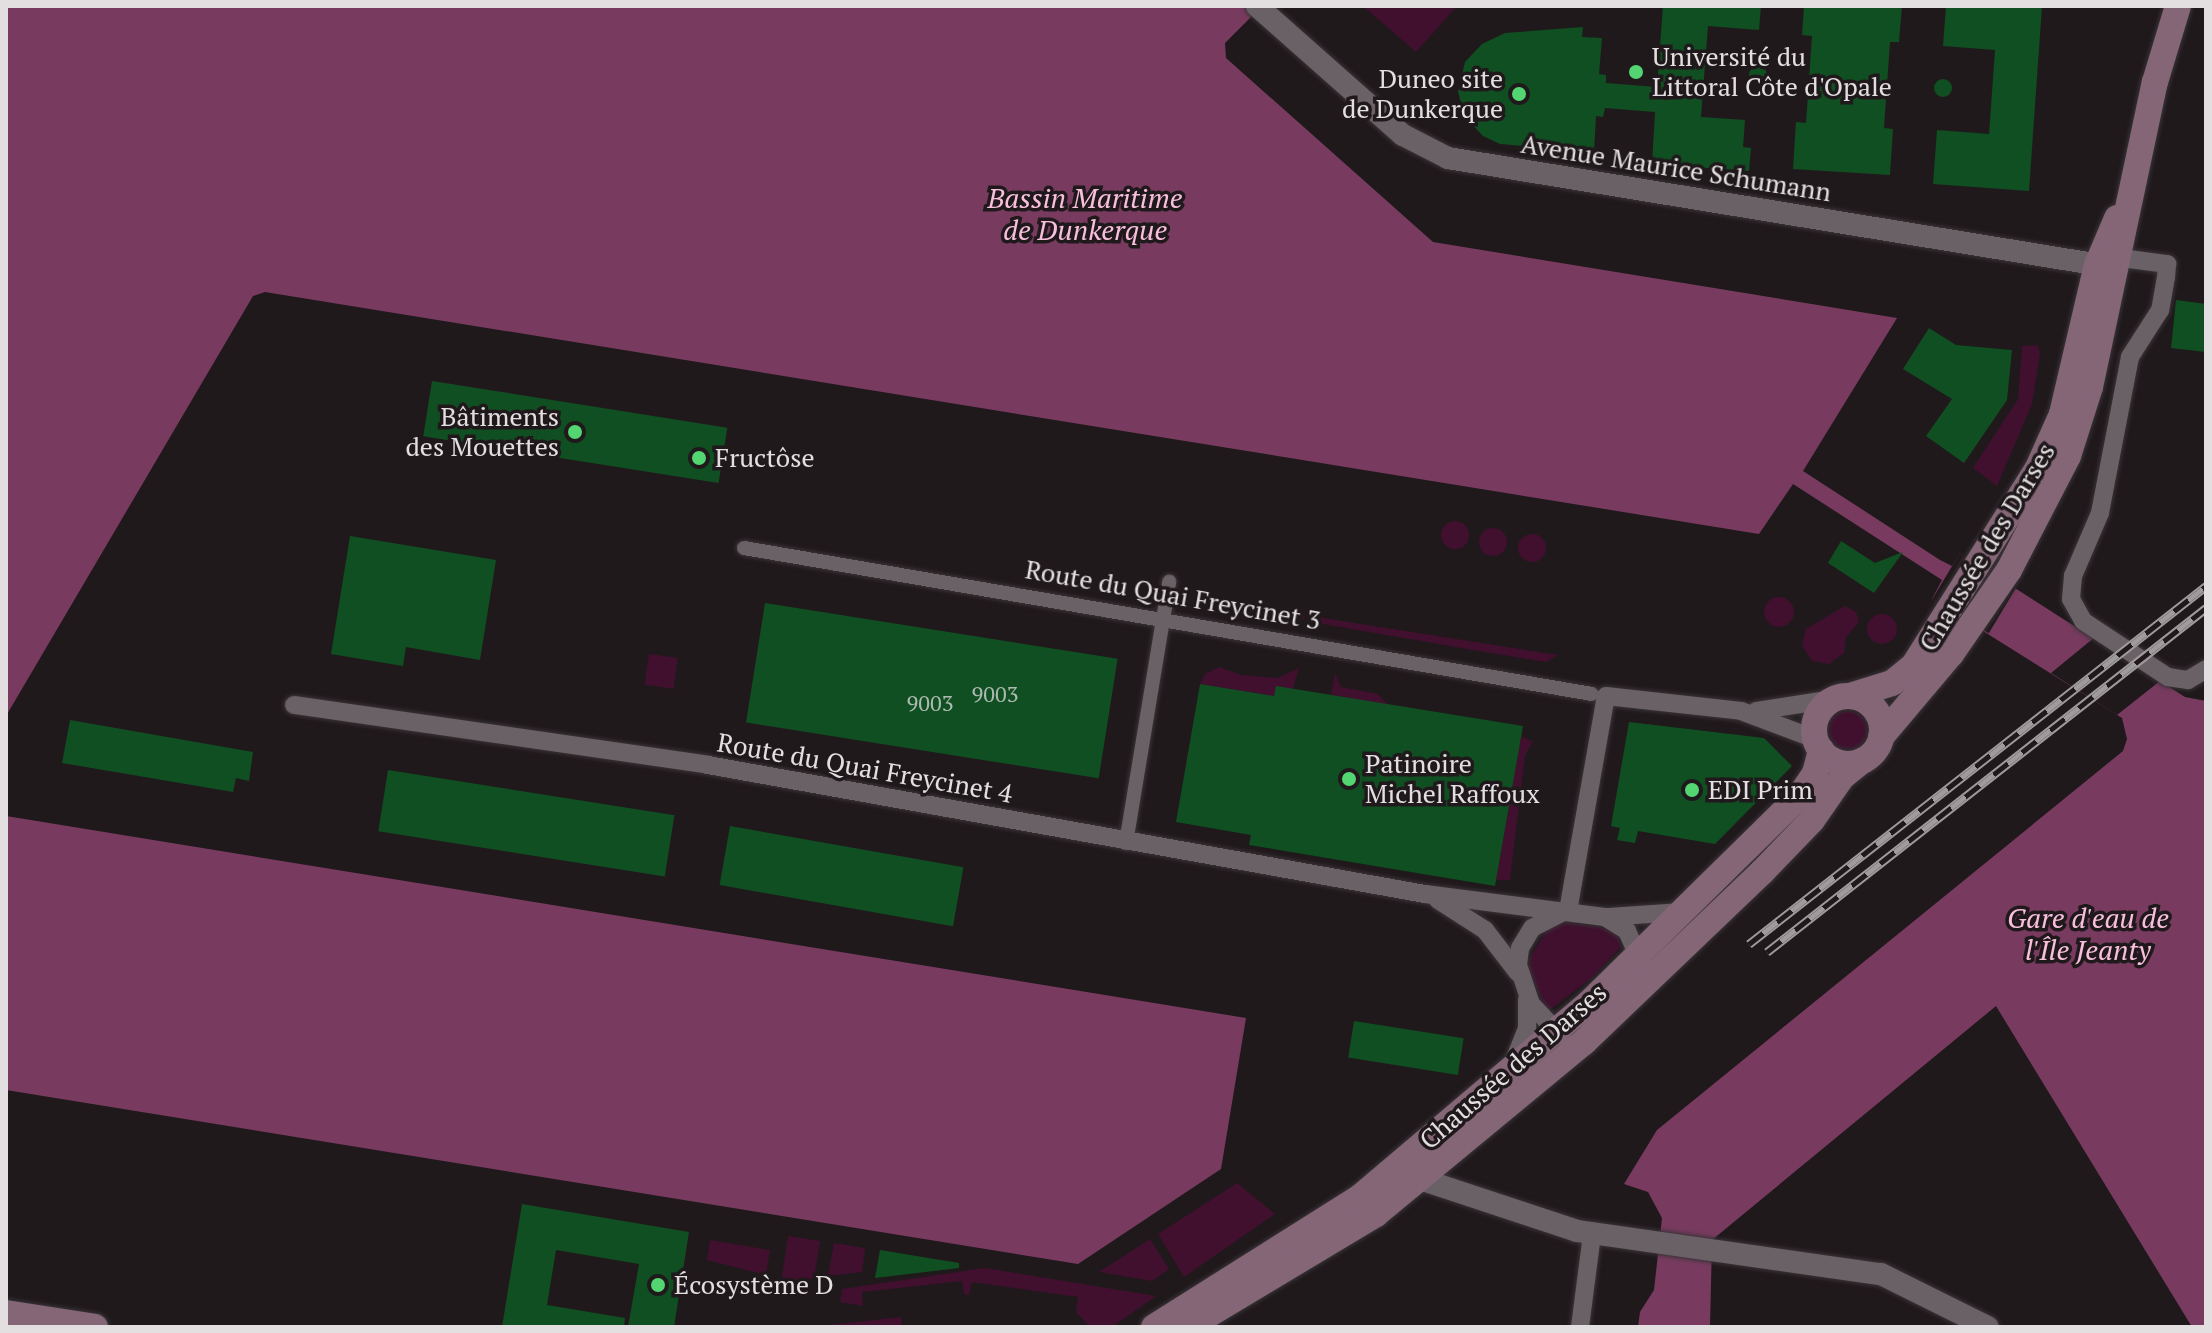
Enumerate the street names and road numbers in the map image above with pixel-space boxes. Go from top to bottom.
street label: Avenue Maurice Schumann [1519,128,1833,208]
street label: Chaussée des Darses [1913,437,2061,657]
street label: Route du Quai Freycinet 3 [1023,554,1323,636]
street label: Route du Quai Freycinet 4 [715,727,1015,809]
street label: Chaussée des Darses [1413,976,1613,1156]

